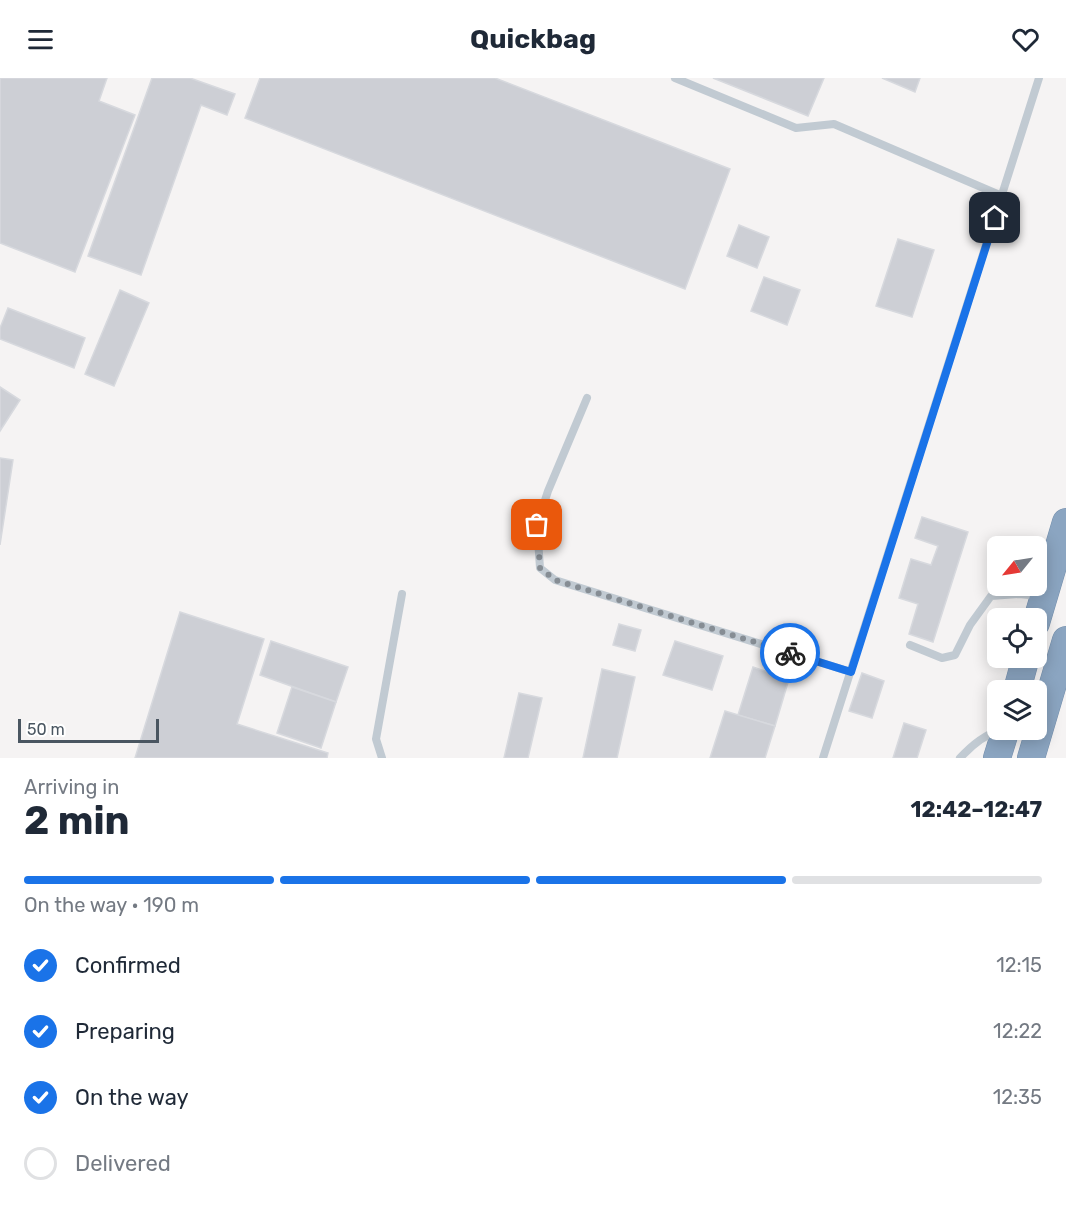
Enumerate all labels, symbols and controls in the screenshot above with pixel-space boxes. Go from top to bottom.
icon: menu [24,23,57,56]
text: Quickbag [470,23,596,55]
icon: heart [1009,23,1042,56]
pin [969,192,1020,243]
icon: home [978,201,1011,234]
pin [511,499,562,550]
icon: bag [520,508,553,541]
north arrow [987,536,1047,596]
map controls [987,536,1047,740]
button: locate [987,608,1047,668]
courier [760,623,820,683]
icon: bike [774,637,807,670]
button: layers [987,680,1047,740]
scale bar [18,716,159,744]
text: 50 m [27,720,65,739]
text: Arriving in [24,775,119,799]
text: 12:42–12:47 [911,796,1042,823]
text: 2 min [24,798,130,844]
text: On the way · 190 m [24,893,199,917]
icon: check [24,949,57,982]
text: Confirmed [75,952,181,979]
text: 12:15 [996,953,1042,977]
icon: check [24,1015,57,1048]
text: Preparing [75,1018,175,1045]
text: 12:22 [993,1019,1042,1043]
icon: check [24,1081,57,1114]
text: On the way [75,1084,189,1111]
text: 12:35 [993,1085,1042,1109]
text: Delivered [75,1150,171,1177]

